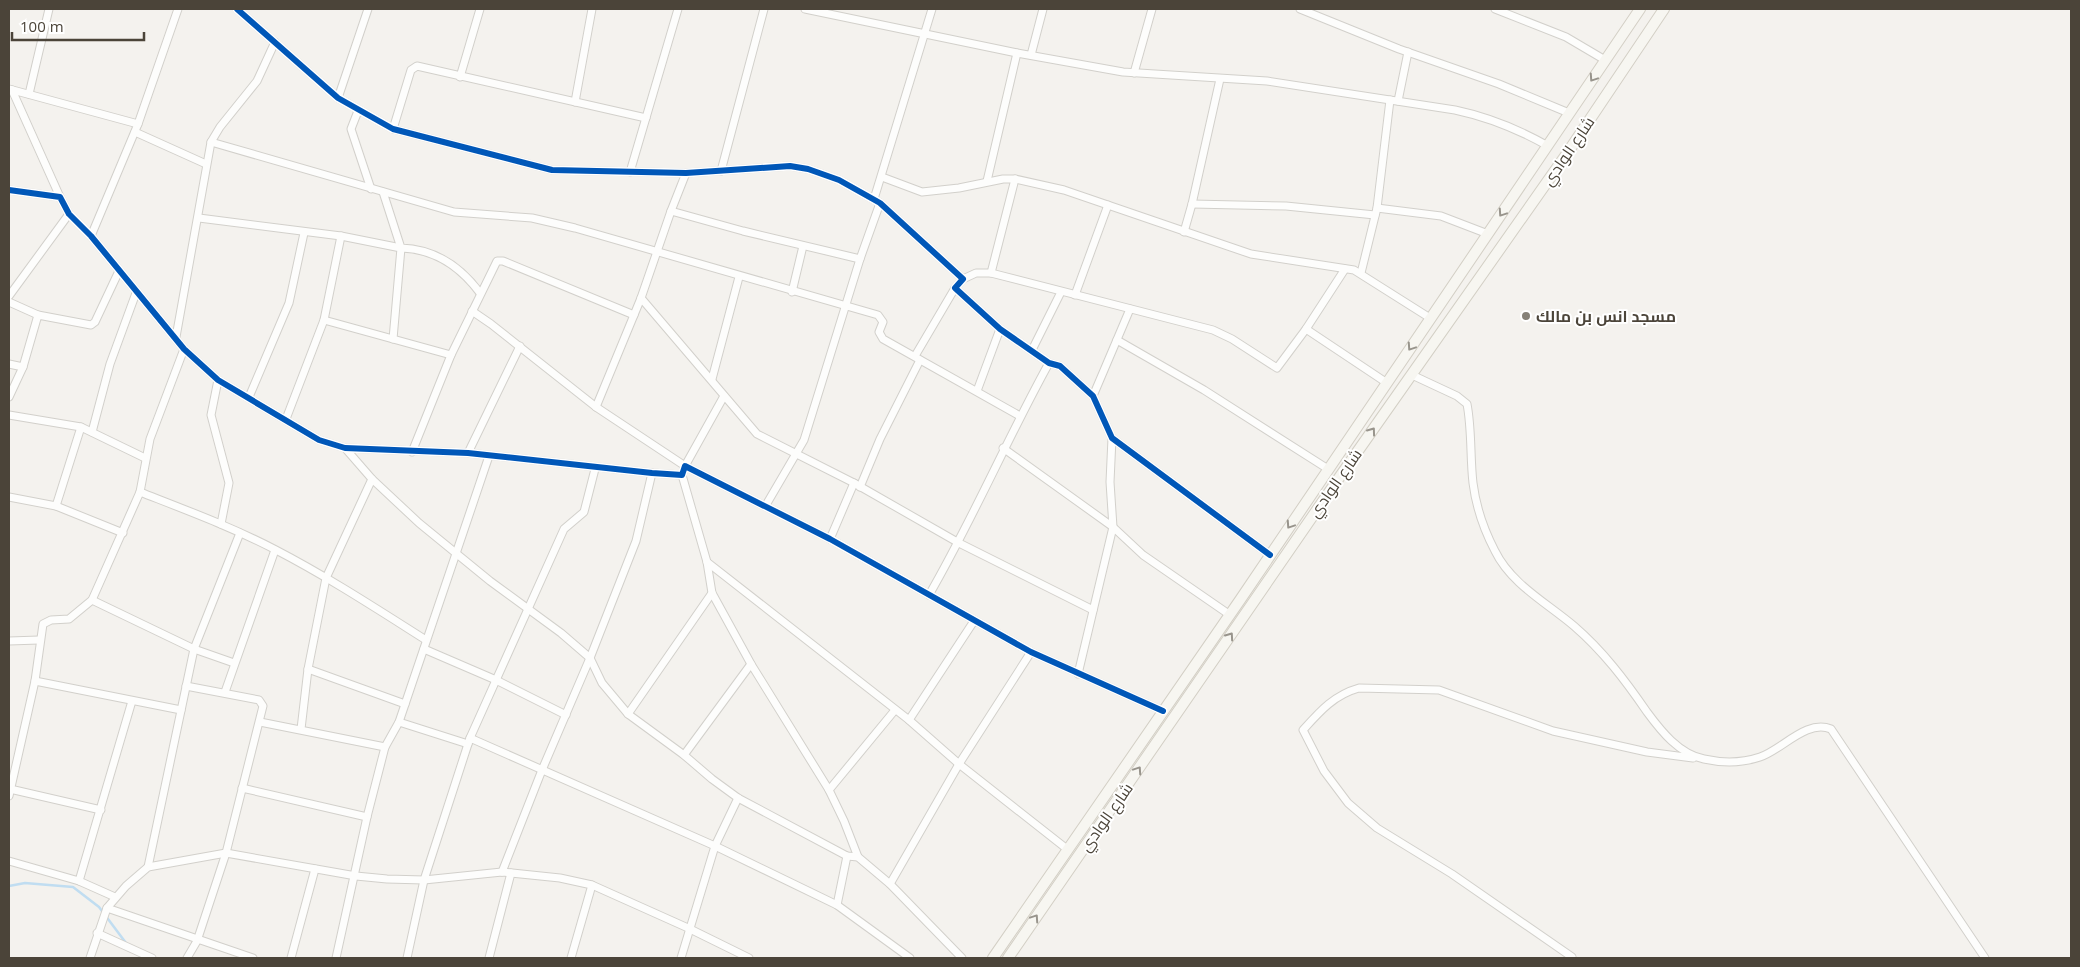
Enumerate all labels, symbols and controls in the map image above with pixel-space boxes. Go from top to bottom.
scale bar [12,10,145,42]
text: 100 m [20,16,64,36]
one-way arrow [1590,72,1599,82]
street label: شارع الوادي [1537,112,1602,192]
one-way arrow [1499,207,1508,216]
place label: مسجد انس بن مالك [1536,305,1676,327]
marker: مسجد انس بن مالك [1520,310,1532,322]
one-way arrow [1407,342,1417,351]
one-way arrow [1366,427,1375,437]
street label: شارع الوادي [1303,444,1369,524]
one-way arrow [1287,519,1296,529]
one-way arrow [1224,632,1233,642]
one-way arrow [1132,766,1141,776]
street label: شارع الوادي [1074,778,1140,858]
one-way arrow [1029,914,1038,924]

